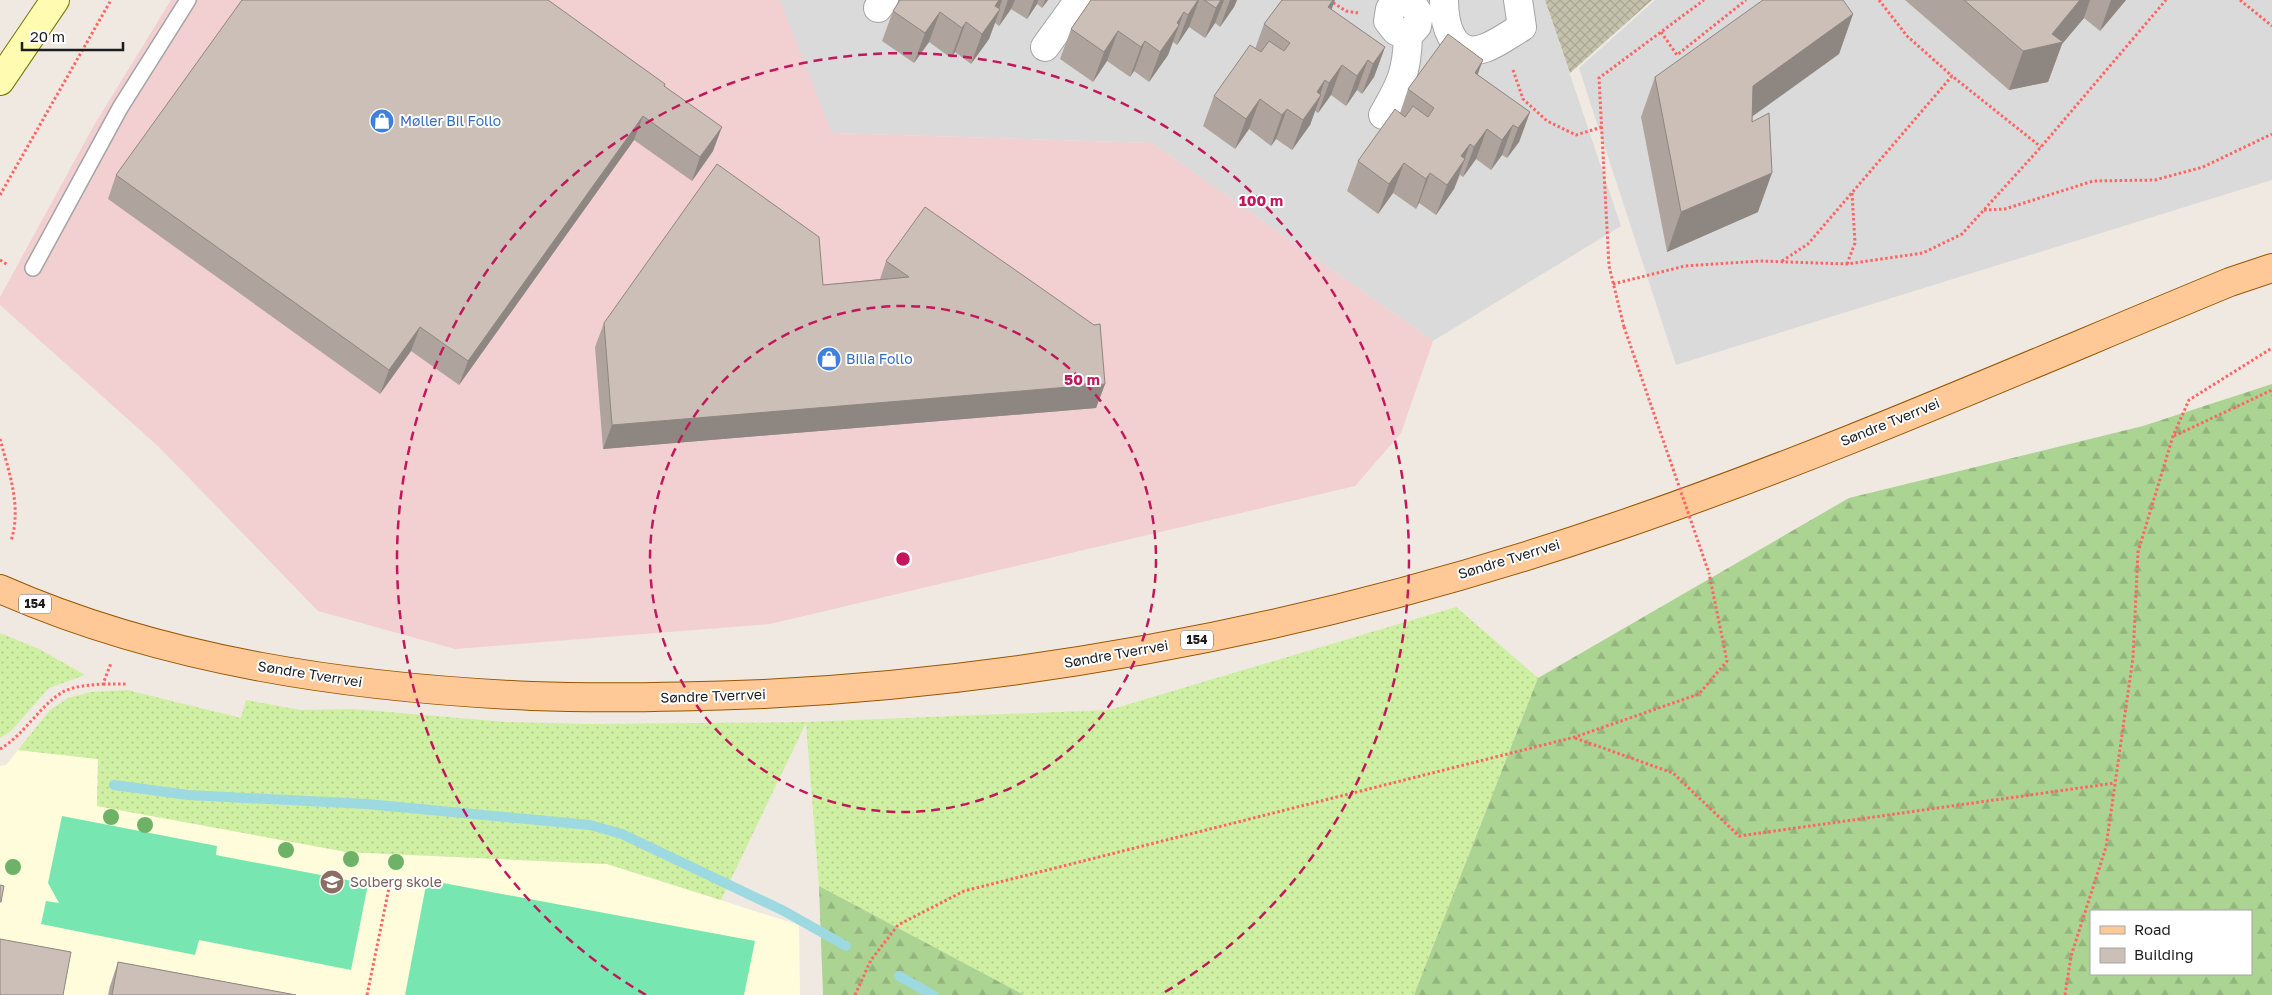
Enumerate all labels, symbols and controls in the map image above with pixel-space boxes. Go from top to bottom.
scale bar [22,20,124,52]
text: 20 m [30,27,65,45]
shop icon: Møller Bil Follo [369,108,395,134]
place label: Møller Bil Follo [400,112,501,129]
text: 100 m [1239,191,1283,209]
shop icon: Bilia Follo [816,346,842,372]
place label: Bilia Follo [846,350,913,367]
text: 50 m [1064,370,1100,388]
street label: Søndre Tverrvei [1838,394,1942,449]
street label: Søndre Tverrvei [1456,535,1562,582]
centre of rings [894,550,912,568]
road number: 154 [19,594,51,614]
road number: 154 [1181,630,1213,650]
street label: Søndre Tverrvei [1062,636,1169,671]
street label: Søndre Tverrvei [257,657,364,690]
street label: Søndre Tverrvei [660,685,766,706]
school or university icon: Solberg skole [319,869,345,895]
place label: Solberg skole [350,873,442,890]
legend [2090,910,2252,975]
text: Road [2134,920,2171,938]
text: Building [2134,945,2194,963]

